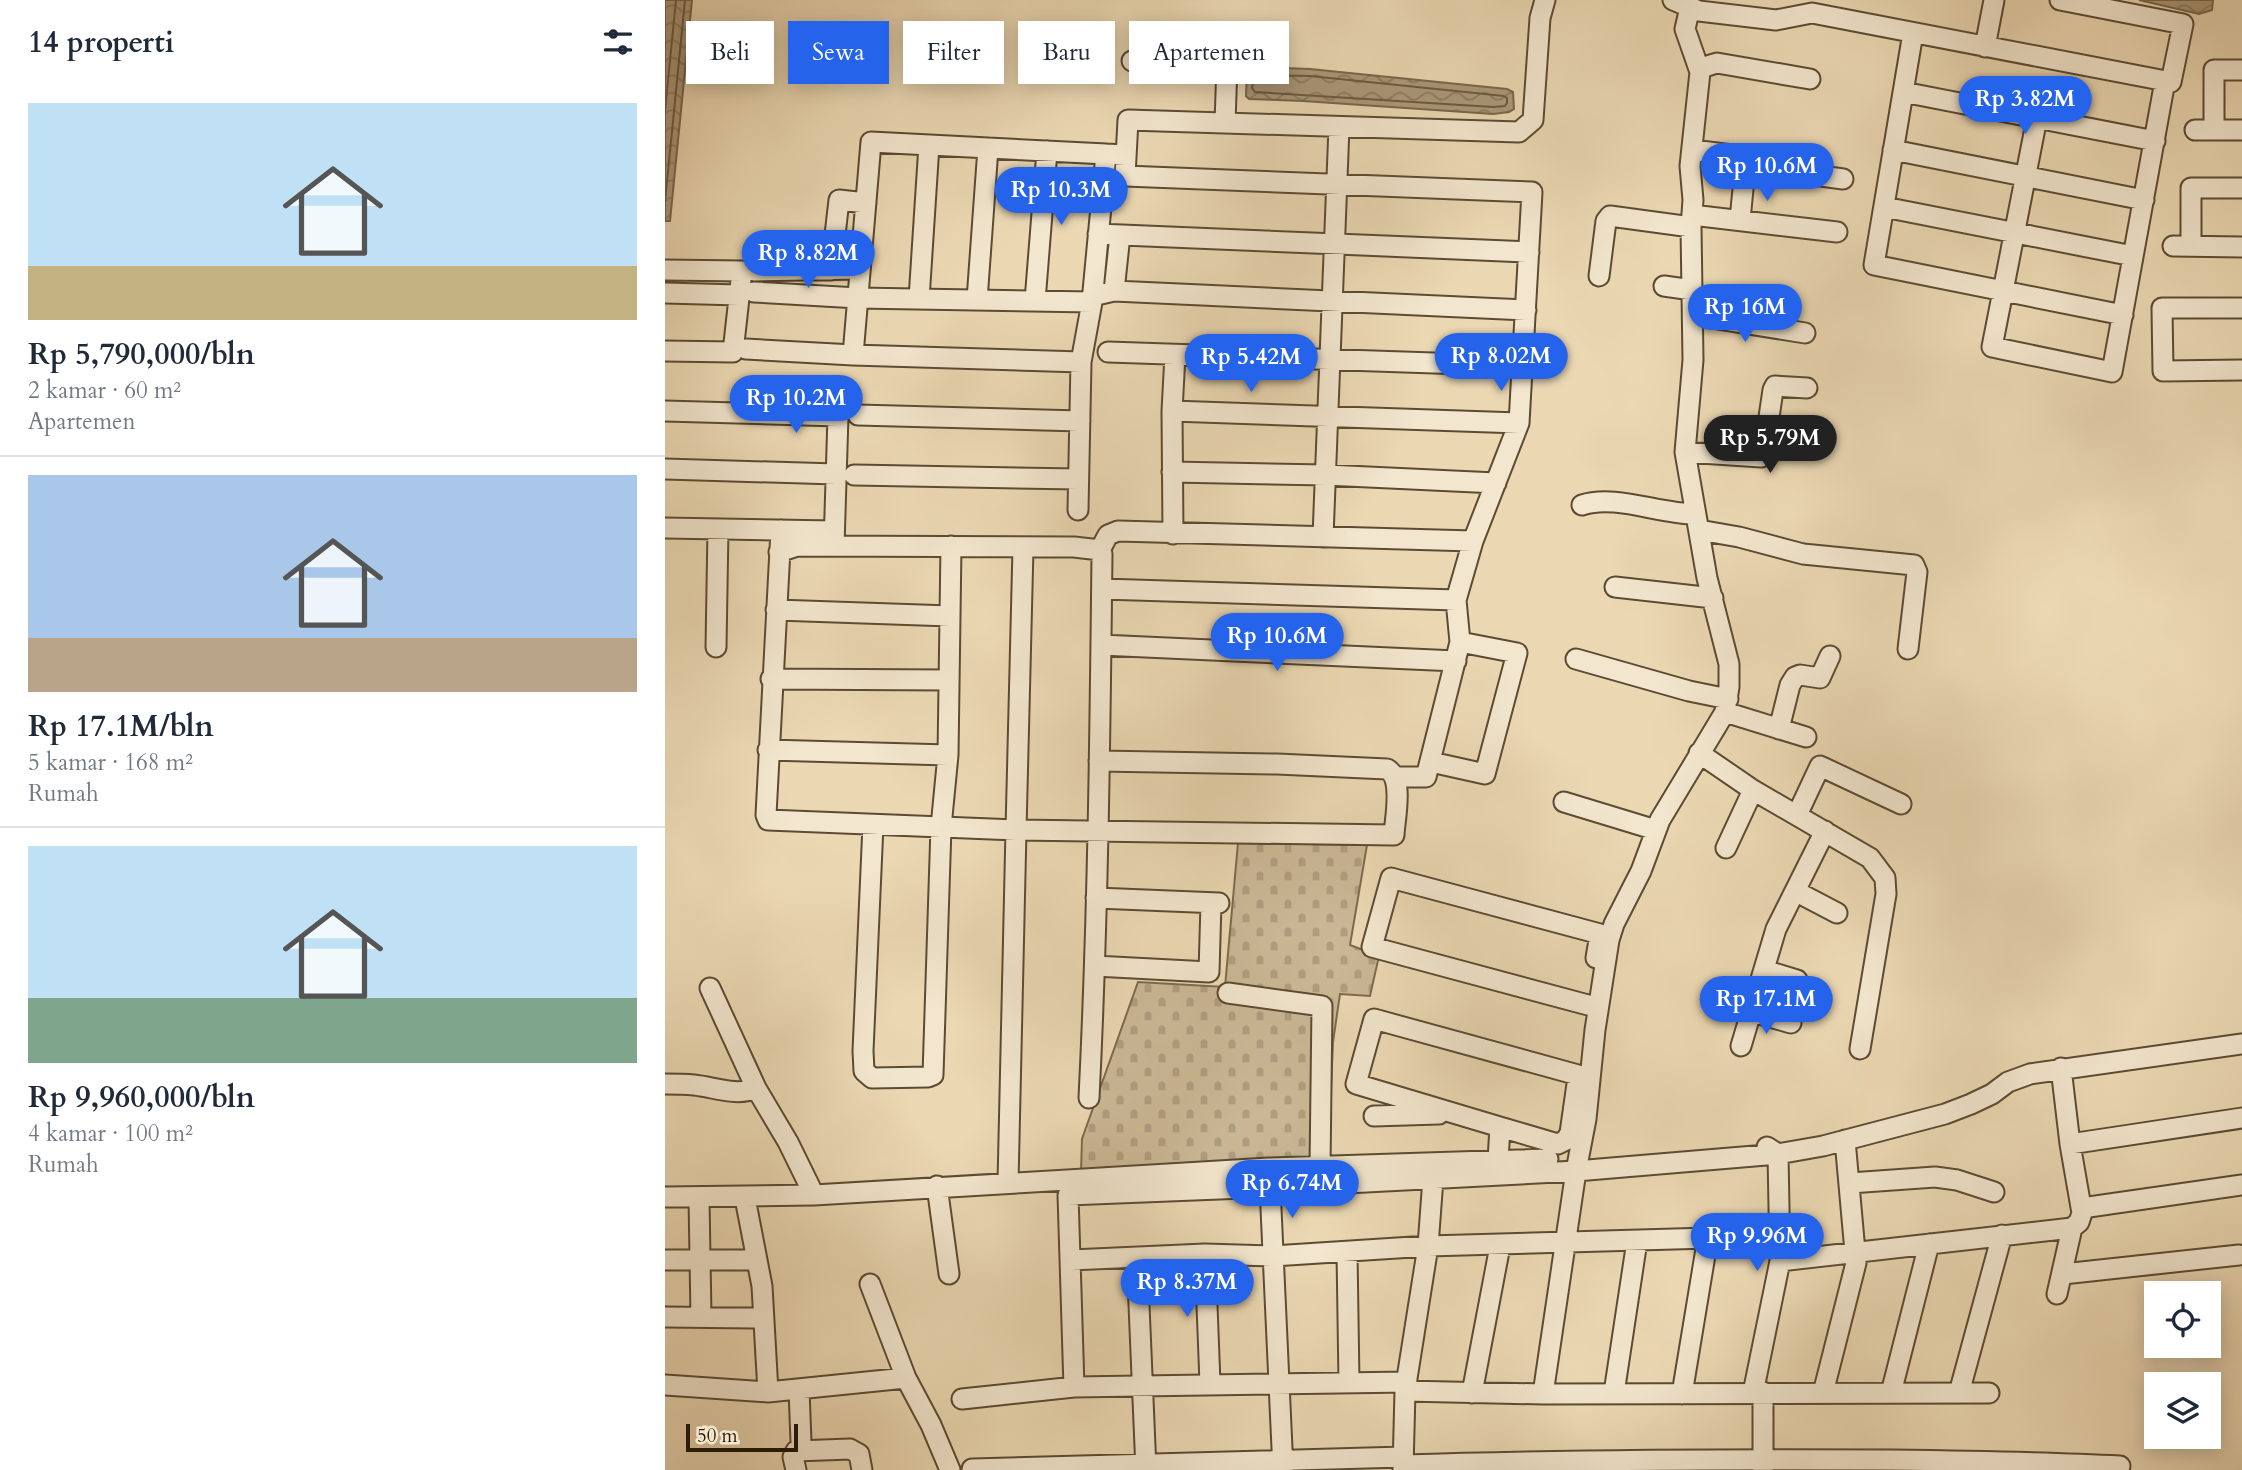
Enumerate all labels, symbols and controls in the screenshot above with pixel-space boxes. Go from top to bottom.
chip: Beli [686,21,774,84]
chip: Sewa [788,21,889,84]
chip: Filter [903,21,1004,84]
chip: Baru [1018,21,1115,84]
chip: Apartemen [1129,21,1289,84]
text: 14 properti [28,22,174,63]
icon: filters [599,23,637,61]
pin: Rp 3.82M [1953,76,2097,136]
text: Rp 3.82M [1975,83,2075,114]
pin: Rp 10.6M [1695,144,1839,203]
icon: home [270,148,396,274]
text: Rp 10.6M [1717,150,1817,181]
pin: Rp 10.3M [989,168,1133,227]
text: Rp 10.3M [1011,174,1111,205]
pin: Rp 8.82M [736,230,880,290]
text: Rp 8.82M [758,237,858,268]
pin: Rp 16M [1688,284,1802,344]
text: Rp 16M [1704,291,1786,322]
text: Rp 5,790,000/bln [28,334,255,375]
pin: Rp 5.42M [1179,334,1323,394]
pin: Rp 8.02M [1429,334,1573,393]
text: Rp 8.02M [1451,340,1551,371]
text: Rp 5.42M [1201,341,1301,372]
text: 2 kamar · 60 m² [28,375,181,406]
pin: Rp 10.2M [724,376,868,435]
text: Rp 10.2M [746,382,846,413]
text: Apartemen [28,406,136,437]
pin: Rp 5.79M [1698,416,1842,475]
text: Rp 5.79M [1720,422,1820,453]
icon: home [270,520,396,646]
pin: Rp 10.6M [1205,614,1349,673]
text: Rp 10.6M [1227,620,1327,651]
text: Rp 17.1M/bln [28,706,214,747]
text: 5 kamar · 168 m² [28,747,193,778]
text: Rumah [28,778,99,809]
icon: home [270,891,396,1017]
pin: Rp 17.1M [1694,976,1838,1036]
text: Rp 17.1M [1716,983,1816,1014]
text: Rp 9,960,000/bln [28,1077,255,1118]
text: 4 kamar · 100 m² [28,1118,193,1149]
text: Rumah [28,1149,99,1180]
pin: Rp 6.74M [1220,1160,1364,1220]
text: Rp 6.74M [1242,1167,1342,1198]
pin: Rp 9.96M [1685,1214,1829,1273]
text: Rp 9.96M [1707,1220,1807,1251]
pin: Rp 8.37M [1115,1260,1259,1319]
text: Rp 8.37M [1137,1266,1237,1297]
map controls [2144,1281,2221,1449]
button: locate [2144,1281,2221,1358]
button: layers [2144,1372,2221,1449]
scale bar [686,1421,798,1453]
text: 50 m [697,1423,738,1449]

